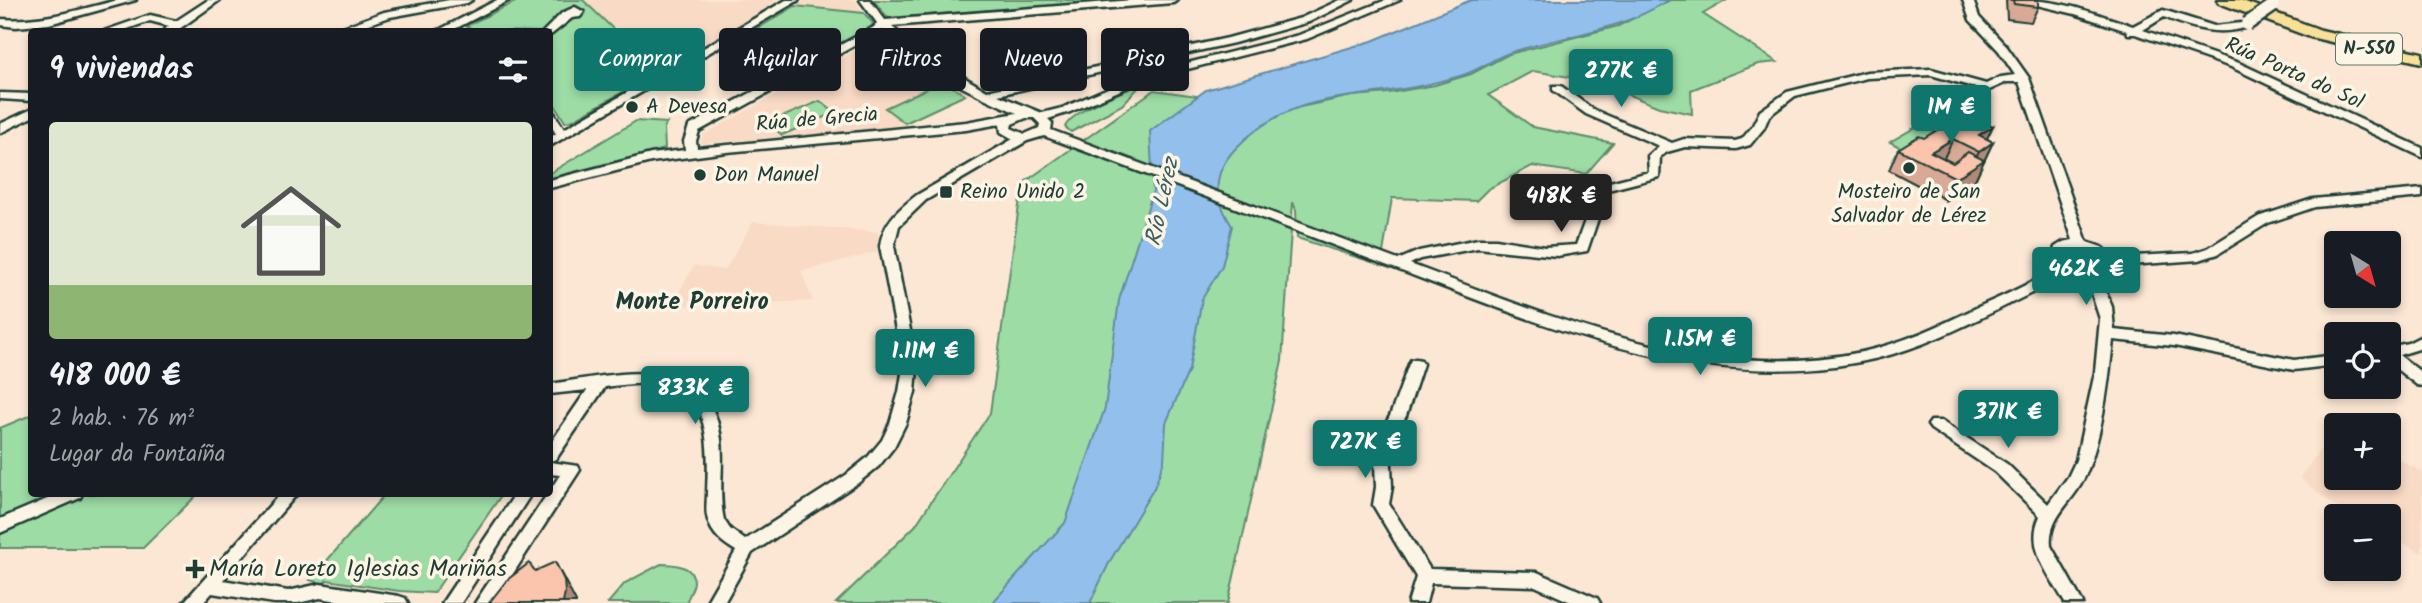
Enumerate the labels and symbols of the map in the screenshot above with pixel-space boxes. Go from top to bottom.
street label: Rúa Porta do Sol [2219,29,2369,119]
road number: N-550 [2336,34,2402,64]
pin: 277K € [1564,50,1678,109]
pin: 1M € [1910,86,1992,145]
place label: A Devesa [646,91,727,124]
street label: Rúa de Grecia [755,98,879,142]
marker: A Devesa [624,99,640,115]
water label: Río Lérez [1136,153,1190,249]
place label: Don Manuel [714,159,819,192]
marker: Mosteiro de San Salvador de Lérez [1901,160,1917,176]
marker: Don Manuel [692,167,708,183]
pin: 418K € [1504,174,1618,234]
place label: Reino Unido 2 [960,176,1085,209]
place label: Mosteiro de San Salvador de Lérez [1832,176,1986,233]
marker: Reino Unido 2 [938,184,954,200]
north arrow [2324,231,2401,308]
pin: 462K € [2029,247,2143,307]
district label: Monte Porreiro [615,283,769,322]
pin: 1.15M € [1635,318,1765,377]
pin: 1.11M € [860,330,990,389]
pin: 833K € [638,366,752,426]
pin: 371K € [1951,391,2065,450]
pin: 727K € [1308,420,1422,480]
place label: María Loreto Iglesias Mariñas [209,550,507,589]
marker: María Loreto Iglesias Mariñas [187,561,203,577]

